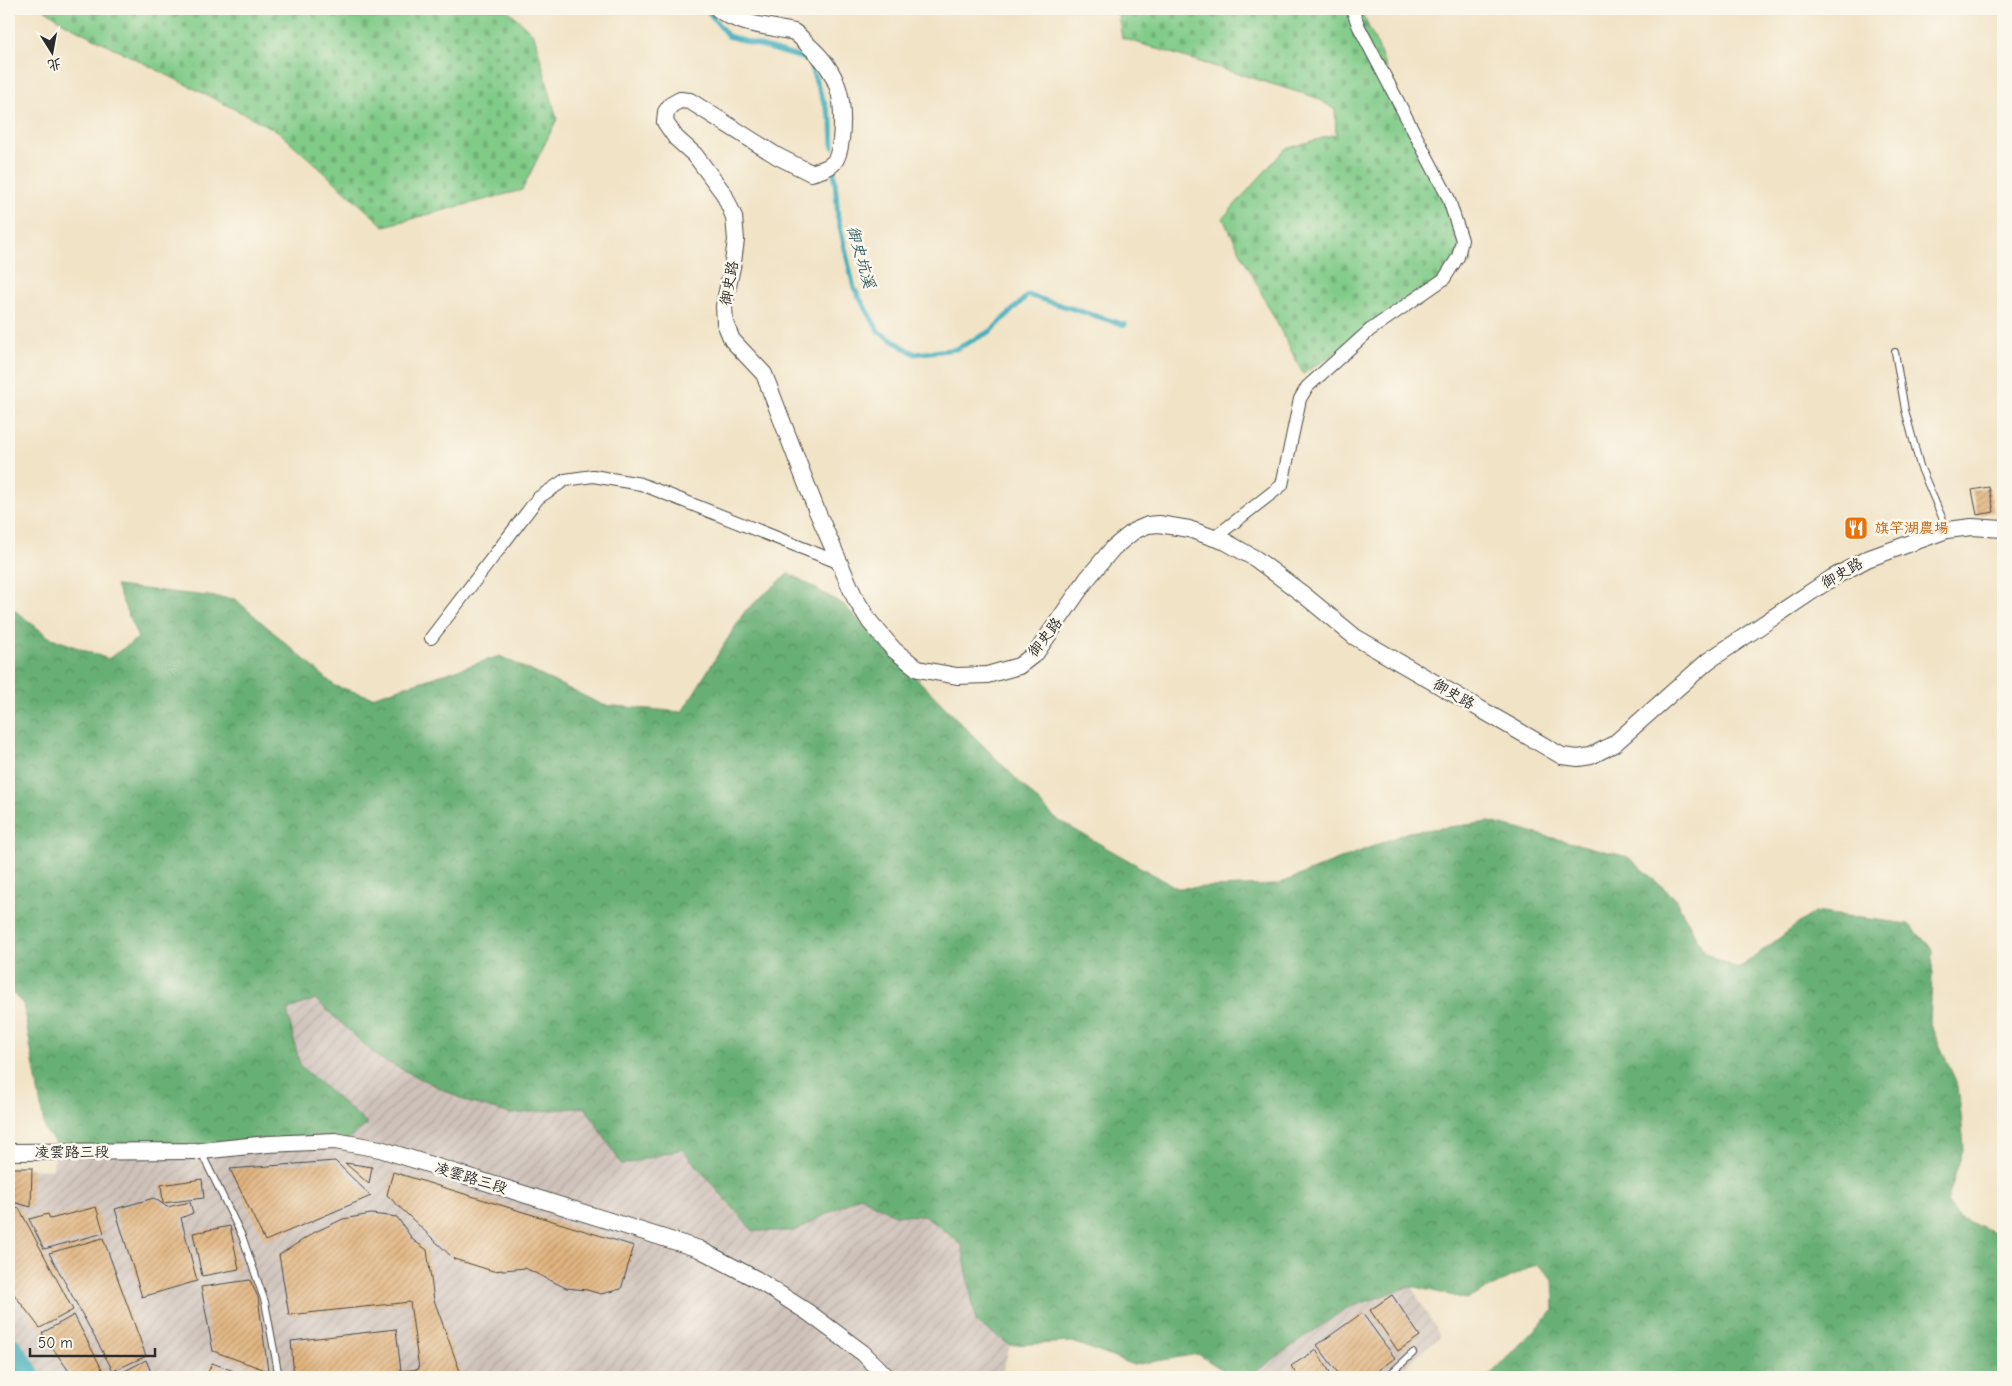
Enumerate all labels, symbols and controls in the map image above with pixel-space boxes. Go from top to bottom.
north arrow [28,28,78,78]
text: 北 [46,55,63,74]
water label: 御史坑溪 [844,224,879,291]
street label: 御史路 [716,259,742,307]
restaurant icon: 旗竿湖農場 [1843,515,1869,541]
place label: 旗竿湖農場 [1874,519,1949,537]
street label: 御史路 [1818,554,1866,592]
street label: 御史路 [1024,614,1066,660]
street label: 御史路 [1430,675,1478,713]
street label: 凌雲路三段 [34,1143,110,1161]
street label: 凌雲路三段 [432,1158,510,1198]
scale bar [30,1326,155,1358]
text: 50 m [38,1334,73,1352]

